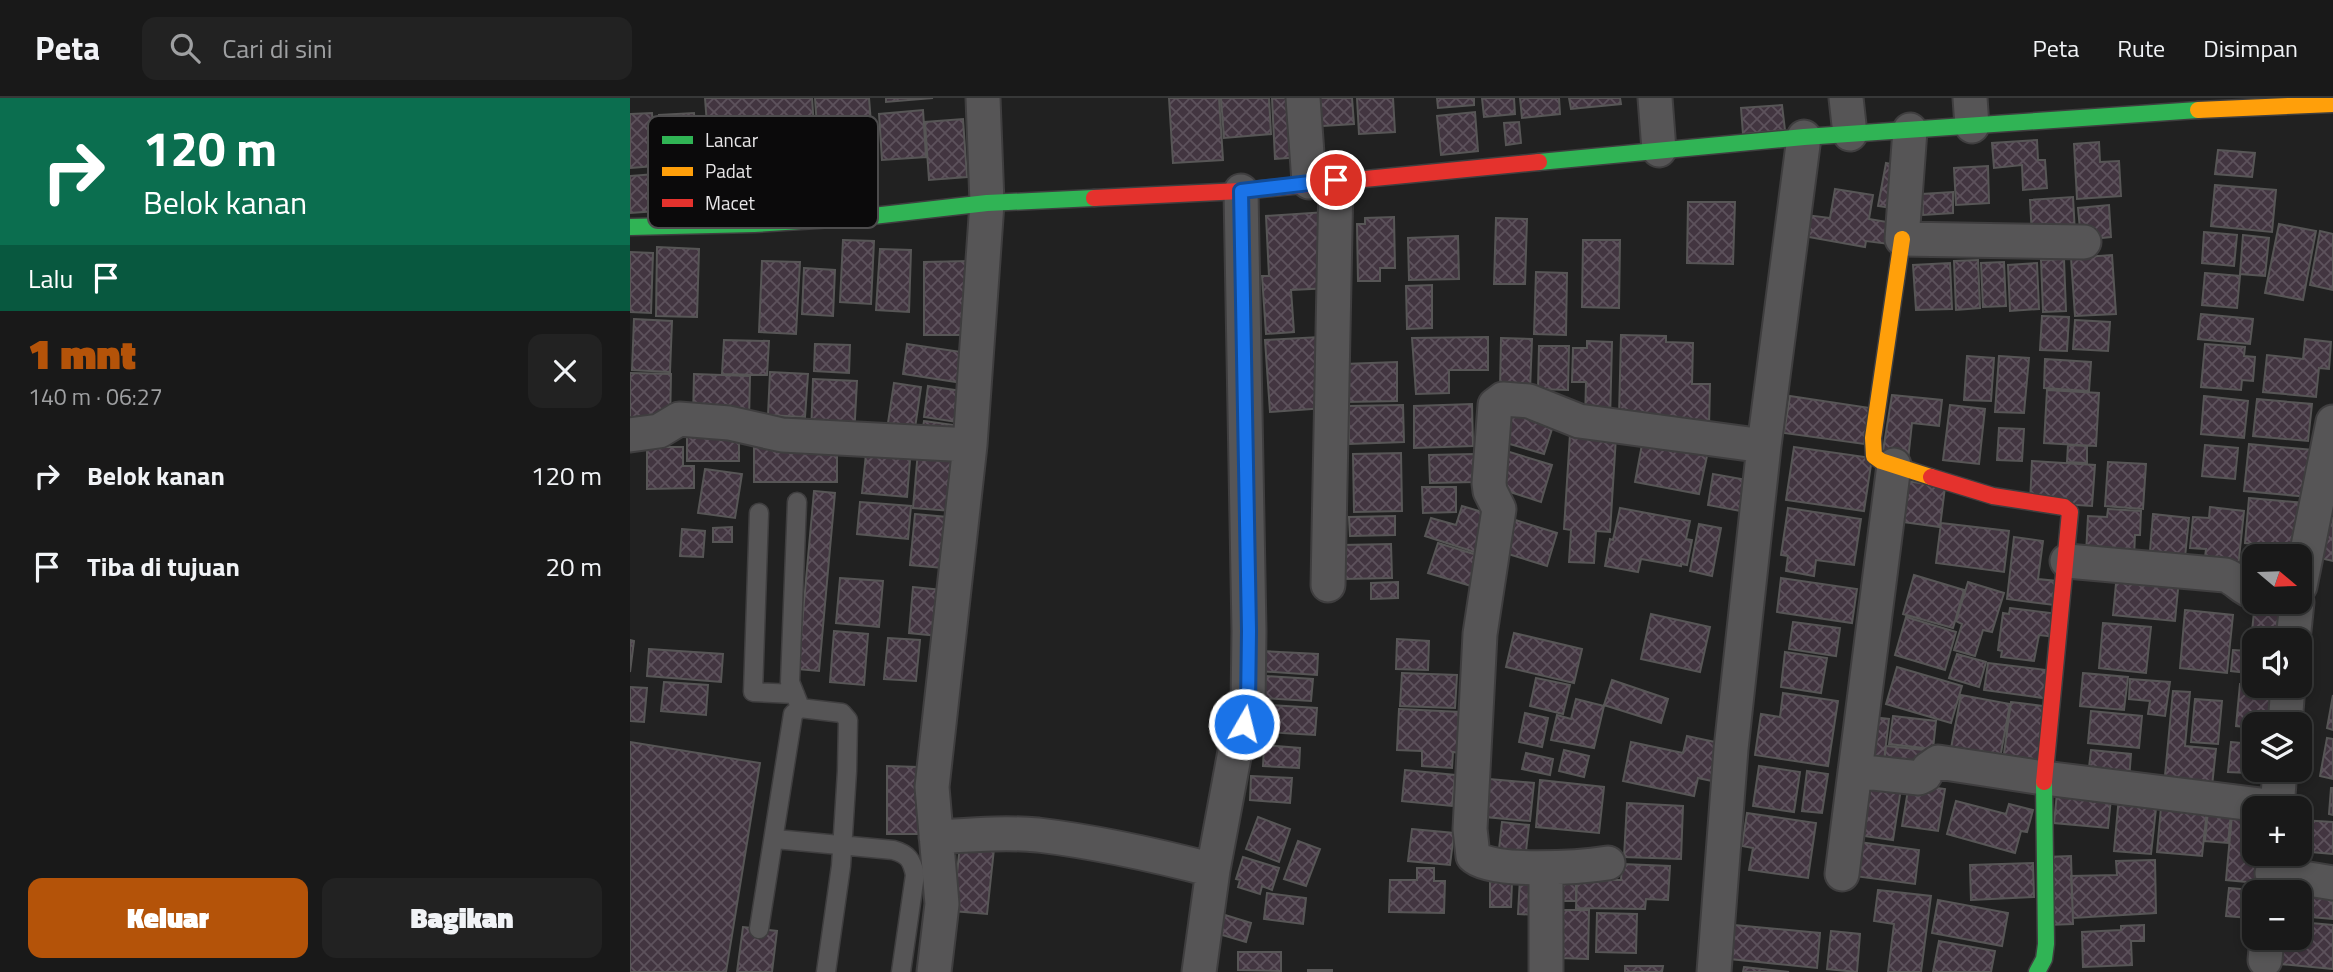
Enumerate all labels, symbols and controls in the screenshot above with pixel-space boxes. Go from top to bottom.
search box [142,17,632,80]
text: Peta [35,23,100,73]
icon: search [166,29,204,67]
text: Cari di sini [222,29,332,68]
text: Peta [2033,30,2079,66]
text: Rute [2117,30,2165,66]
text: Disimpan [2203,30,2298,66]
text: 120 m [143,110,277,185]
legend [648,116,878,228]
text: Lancar [705,125,759,154]
icon: right [28,126,119,217]
pin [1306,150,1366,210]
text: Padat [705,156,752,185]
icon: arrive [1317,161,1355,199]
text: Belok kanan [143,178,307,226]
text: Macet [705,188,755,217]
text: Lalu [28,259,73,298]
icon: arrive [87,259,125,297]
text: 1 mnt [28,321,136,385]
button: close [528,334,602,408]
text: 140 m · 06:27 [28,379,163,414]
text: Belok kanan [87,456,225,495]
text: 120 m [531,456,602,495]
icon: right [28,457,66,495]
north arrow [2242,544,2312,614]
map controls [2242,544,2312,950]
text: Tiba di tujuan [87,547,240,586]
text: 20 m [545,547,602,586]
icon: arrive [28,548,66,586]
button: sound [2242,628,2312,698]
position arrow [1207,687,1281,761]
button: layers [2242,712,2312,782]
button: + [2242,796,2312,866]
button: Keluar [28,878,308,958]
button: Bagikan [322,878,602,958]
button: − [2242,880,2312,950]

